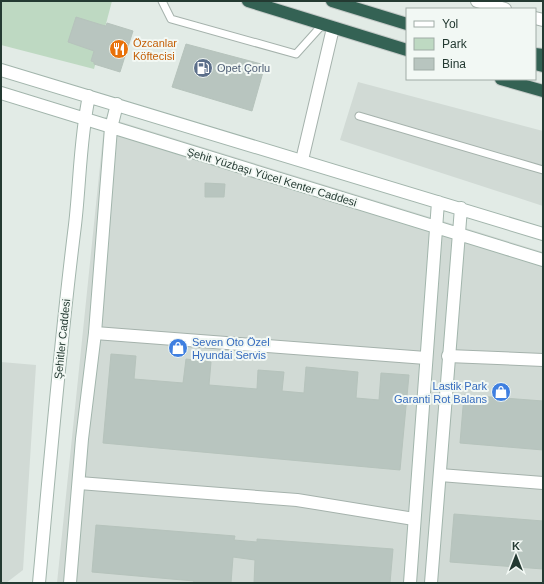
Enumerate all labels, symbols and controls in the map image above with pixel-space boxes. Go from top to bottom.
legend [406,8,536,80]
text: Yol [442,17,458,31]
place label: Özcanlar Köftecisi [133,37,177,62]
text: Park [442,37,468,51]
restaurant icon: Özcanlar Köftecisi [108,38,130,60]
fuel station icon: Opet Çorlu [192,57,214,79]
text: Bina [442,57,466,71]
place label: Opet Çorlu [217,62,270,74]
street label: Şehit Yüzbaşı Yücel Kenter Caddesi [186,145,358,209]
street label: Şehitler Caddesi [52,298,72,380]
place label: Seven Oto Özel Hyundai Servis [192,336,270,361]
shop icon: Seven Oto Özel Hyundai Servis [167,337,189,359]
place label: Lastik Park Garanti Rot Balans [394,380,487,405]
shop icon: Lastik Park Garanti Rot Balans [490,381,512,403]
north arrow [496,536,536,576]
text: K [512,540,520,552]

